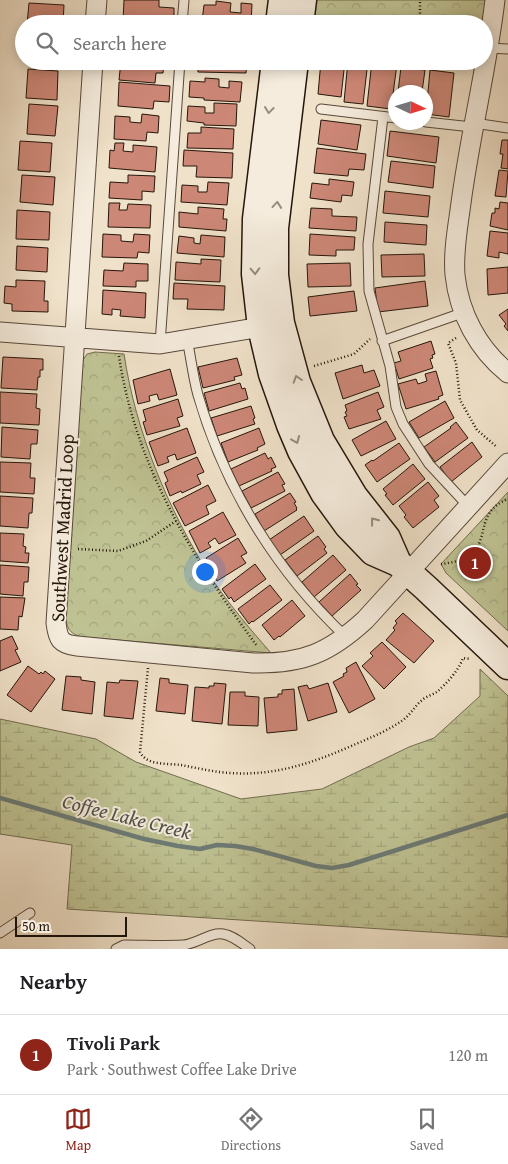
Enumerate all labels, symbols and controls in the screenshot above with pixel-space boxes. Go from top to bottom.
search box [15,15,493,70]
icon: search [33,29,61,57]
text: Search here [73,29,167,57]
north arrow [388,85,433,130]
one-way arrow [264,106,275,114]
one-way arrow [272,201,283,209]
one-way arrow [250,268,261,276]
one-way arrow [292,376,302,384]
street label: Southwest Madrid Loop [43,433,81,623]
one-way arrow [290,435,301,444]
one-way arrow [371,518,379,527]
pin: 1 [459,544,491,582]
your location [192,559,218,585]
water label: Coffee Lake Creek [60,786,195,846]
scale bar [15,914,128,937]
text: 50 m [22,916,50,936]
text: Nearby [20,966,87,997]
text: Tivoli Park [67,1029,160,1057]
text: 1 [32,1043,40,1067]
text: 120 m [448,1043,488,1067]
text: Park · Southwest Coffee Lake Drive [67,1057,297,1081]
tab: Map [64,1105,92,1155]
tab: Directions [221,1105,281,1155]
tab: Saved [410,1105,444,1155]

